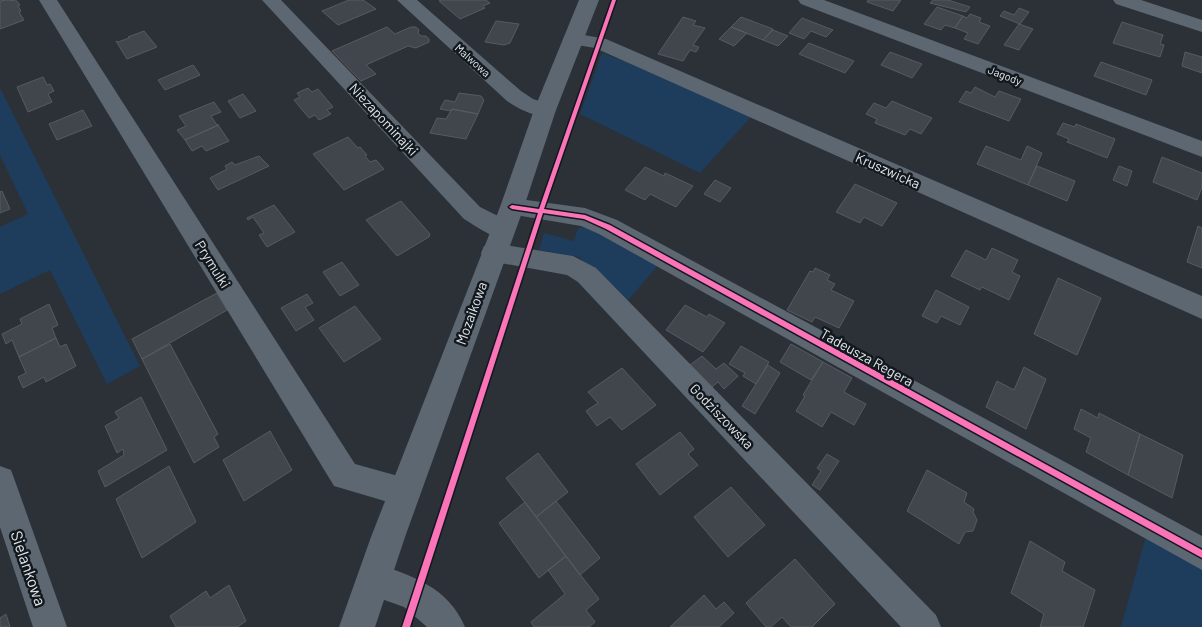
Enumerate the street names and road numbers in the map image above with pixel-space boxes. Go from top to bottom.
street label: Malwowa [453,41,493,79]
street label: Jagody [986,63,1024,87]
street label: Niezapominajki [346,79,422,159]
street label: Kruszwicka [853,148,923,192]
street label: Prymulki [192,237,234,291]
street label: Mozaikowa [452,279,490,347]
street label: Tadeusza Regera [818,324,916,390]
street label: Godziszowska [687,380,757,452]
street label: Sielankowa [7,528,51,608]

